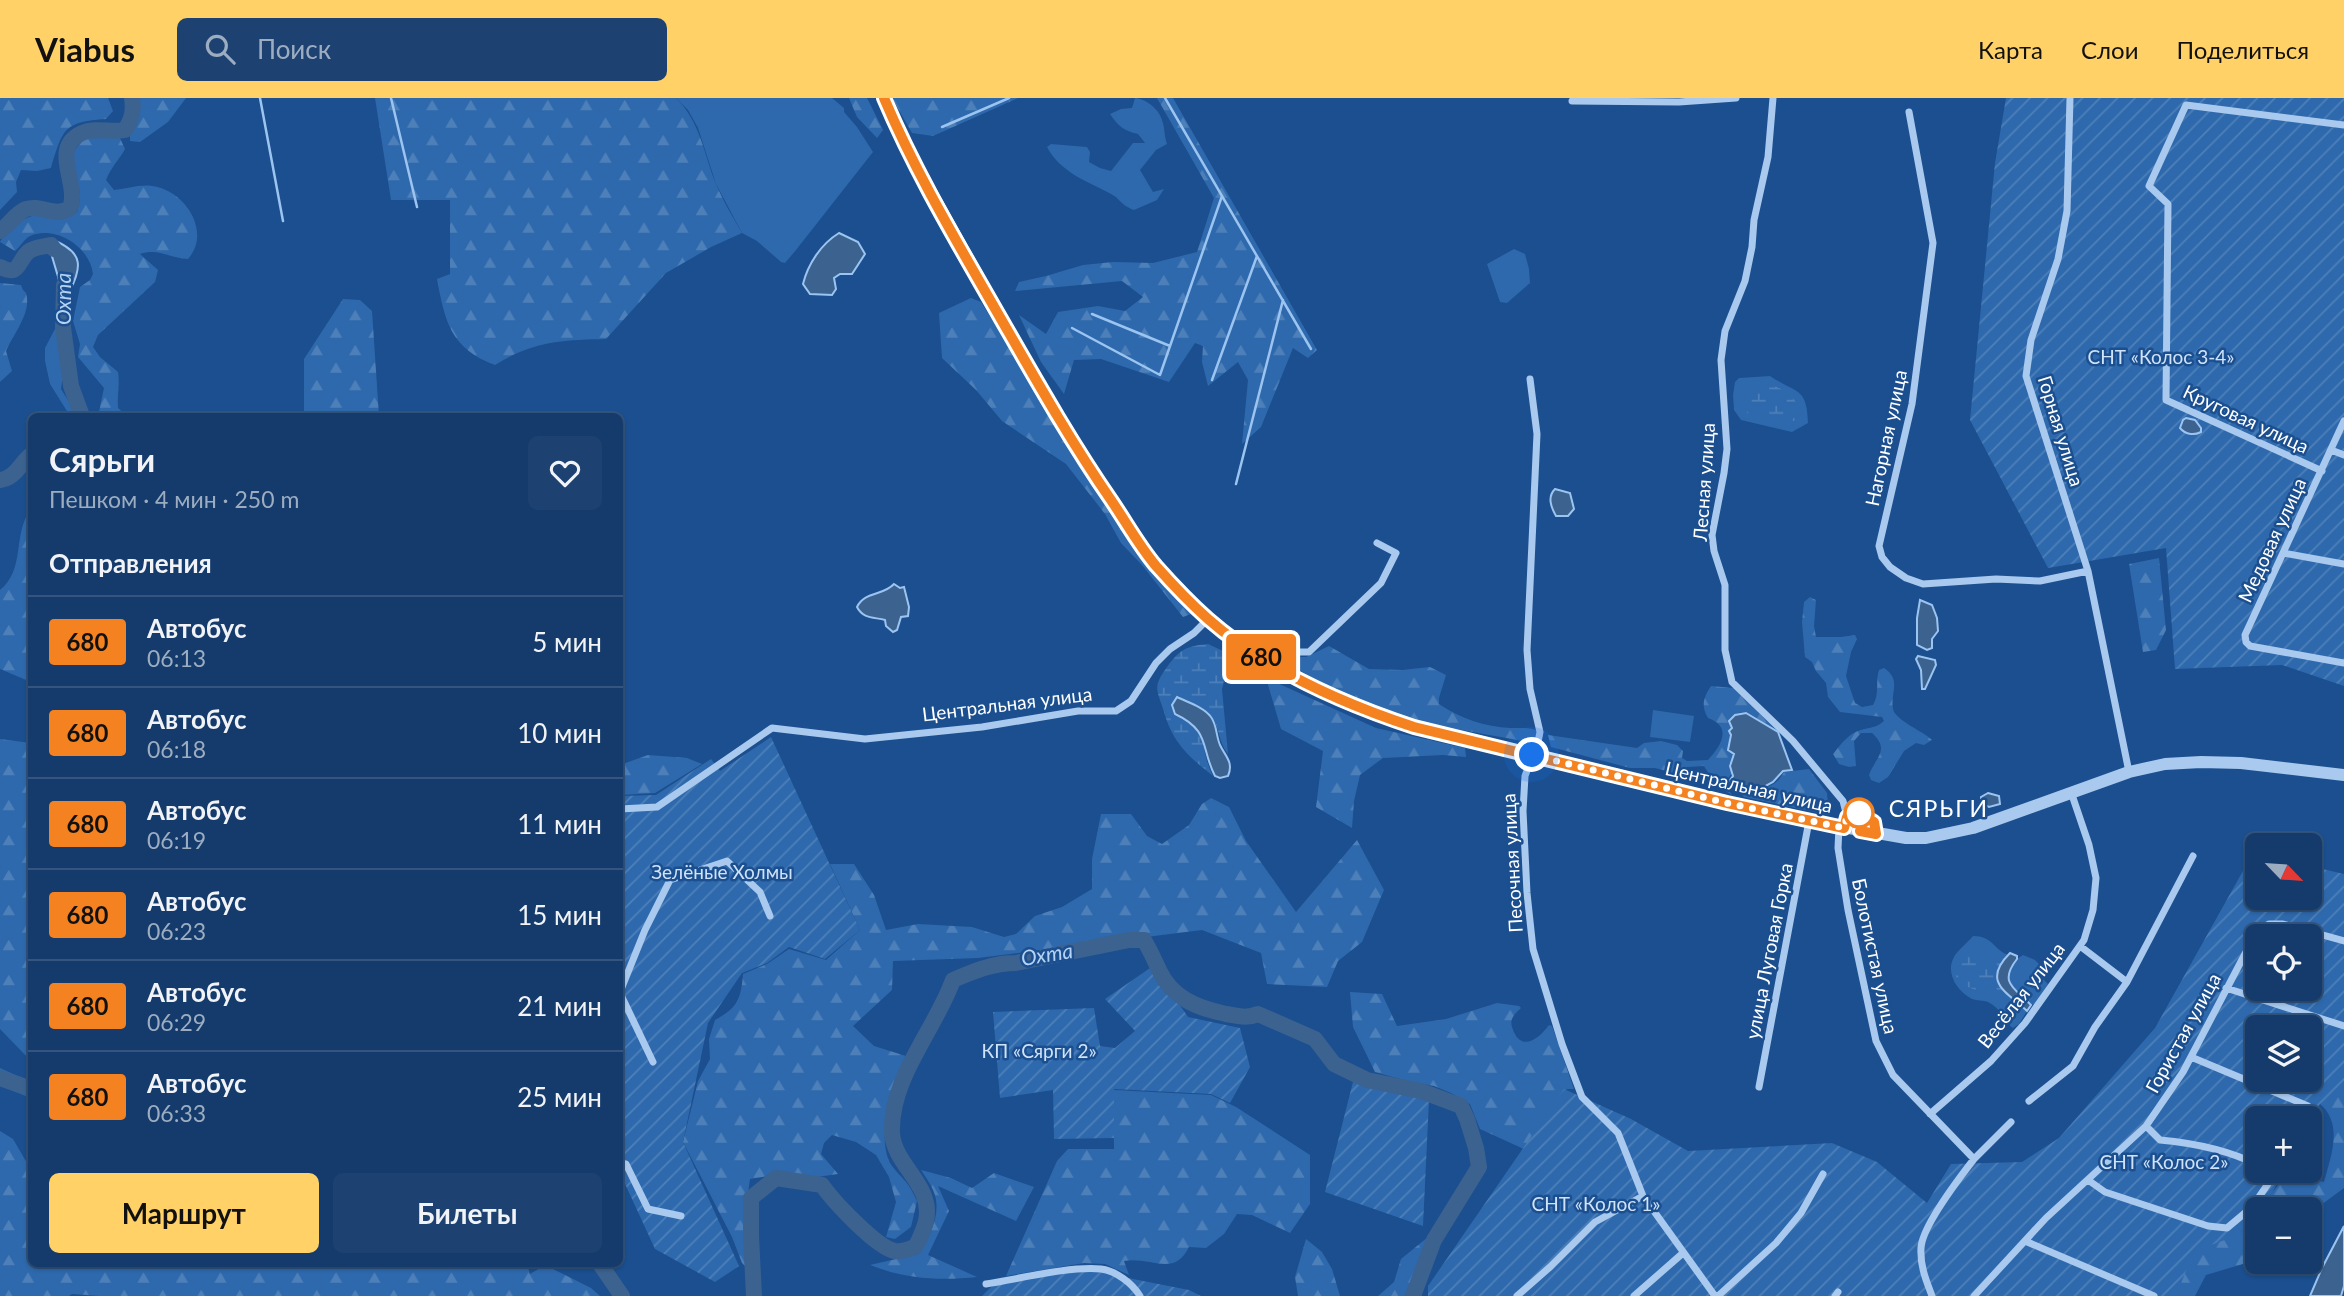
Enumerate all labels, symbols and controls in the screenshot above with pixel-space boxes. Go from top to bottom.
search box [177,18,667,81]
text: Viabus [35,29,135,69]
icon: search [201,30,239,68]
text: Поиск [257,33,331,65]
text: Карта [1978,35,2043,64]
text: Слои [2081,35,2138,64]
text: Поделиться [2176,35,2309,64]
water label: Охта [50,273,75,325]
park label: СНТ «Колос 3-4» [2087,345,2235,368]
street label: Нагорная улица [1860,368,1911,508]
street label: Горная улица [2034,373,2089,489]
street label: Круговая улица [2180,379,2313,458]
street label: Лесная улица [1688,422,1719,543]
button: heart [528,436,602,510]
text: Сярьги [49,439,155,479]
street label: Медовая улица [2233,474,2310,606]
text: Пешком · 4 мин · 250 m [49,485,299,513]
text: Отправления [49,547,212,579]
text: Автобус [147,612,246,644]
text: 5 мин [532,626,602,658]
text: 680 [67,627,108,656]
line badge: 680 [1221,634,1301,680]
text: 680 [1240,642,1282,671]
text: 06:13 [147,644,206,672]
street label: Центральная улица [921,682,1093,725]
text: Автобус [147,703,246,735]
text: 10 мин [517,717,602,749]
text: 680 [67,718,108,747]
text: 06:18 [147,735,206,763]
your location [1514,737,1549,772]
street label: Центральная улица [1663,756,1835,817]
street label: Песочная улица [1496,793,1527,933]
text: Автобус [147,794,246,826]
district label: СЯРЬГИ [1889,794,1989,822]
unlabelled marker [1844,798,1874,828]
text: 11 мин [517,808,602,840]
text: 680 [67,809,108,838]
text: 06:19 [147,826,206,854]
north arrow [2245,833,2322,910]
map controls [2245,833,2322,1274]
park label: Зелёные Холмы [651,860,793,883]
street label: улица Луговая Горка [1740,861,1797,1041]
street label: Болотистая улица [1848,876,1903,1036]
text: Автобус [147,885,246,917]
text: 15 мин [517,899,602,931]
text: 680 [67,900,108,929]
text: 06:23 [147,917,206,945]
button: locate [2245,924,2322,1001]
water label: Охта [1019,937,1075,970]
street label: Весёлая улица [1972,937,2069,1052]
street label: Гористая улица [2140,969,2225,1097]
text: Автобус [147,976,246,1008]
text: 21 мин [517,990,602,1022]
text: 680 [67,991,108,1020]
text: 06:29 [147,1008,206,1036]
button: layers [2245,1015,2322,1092]
park label: КП «Сярги 2» [981,1039,1097,1062]
text: Автобус [147,1067,246,1099]
text: 25 мин [517,1081,602,1113]
text: 680 [67,1082,108,1111]
text: 06:33 [147,1099,206,1127]
button: + [2245,1106,2322,1183]
park label: СНТ «Колос 2» [2100,1150,2228,1173]
button: Маршрут [49,1173,319,1253]
button: Билеты [333,1173,602,1253]
park label: СНТ «Колос 1» [1532,1192,1660,1215]
button: − [2245,1197,2322,1274]

